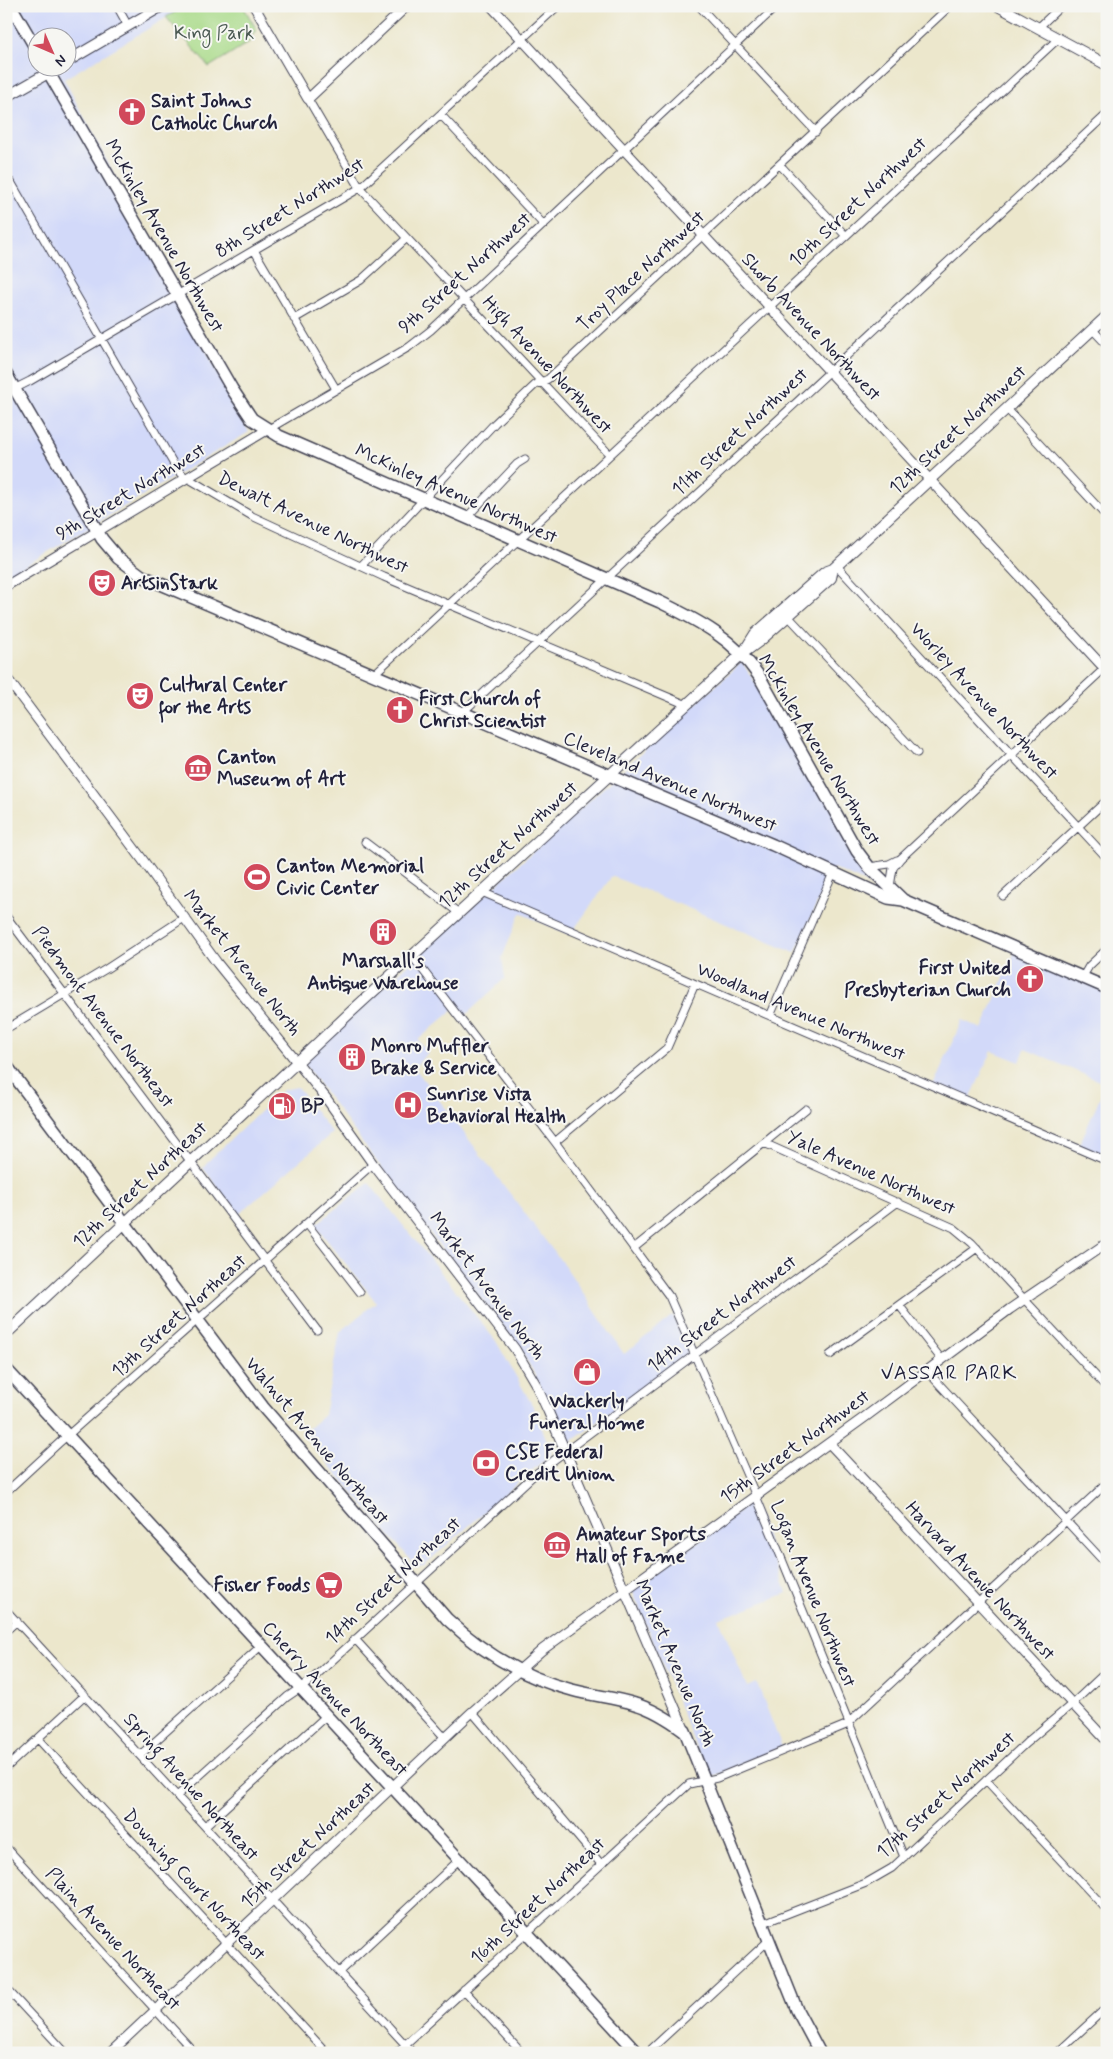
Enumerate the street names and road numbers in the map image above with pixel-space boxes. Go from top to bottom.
street label: 10th Street Northwest [784,131,932,273]
street label: McKinley Avenue Northwest [98,135,230,337]
street label: 8th Street Northwest [211,152,369,264]
street label: Troy Place Northwest [571,205,711,338]
street label: 9th Street Northwest [393,207,537,339]
street label: Shorb Avenue Northwest [736,247,886,407]
street label: High Avenue Northwest [474,290,618,442]
street label: 12th Street Northwest [884,360,1032,500]
street label: 11th Street Northwest [666,362,814,502]
street label: 9th Street Northwest [52,437,210,547]
street label: McKinley Avenue Northwest [351,438,561,550]
street label: Dewalt Avenue Northwest [213,466,413,580]
street label: Worley Avenue Northwest [904,617,1064,786]
street label: McKinley Avenue Northwest [752,650,886,850]
street label: Cleveland Avenue Northwest [559,726,781,838]
street label: 12th Street Northwest [433,776,583,914]
street label: Market Avenue North [177,885,307,1041]
street label: Piedmont Avenue Northeast [26,921,180,1113]
street label: Woodland Avenue Northwest [693,957,909,1067]
street label: 12th Street Northeast [67,1116,213,1254]
street label: Yale Avenue Northwest [783,1125,959,1221]
street label: Market Avenue North [423,1207,551,1365]
street label: 13th Street Northeast [106,1249,252,1383]
street label: 14th Street Northwest [642,1250,802,1378]
street label: Walnut Avenue Northeast [239,1352,395,1530]
street label: 15th Street Northwest [715,1384,875,1510]
street label: Harvard Avenue Northwest [900,1496,1060,1666]
street label: Logan Avenue Northwest [761,1497,862,1692]
street label: 14th Street Northeast [320,1511,466,1651]
street label: Market Avenue North [628,1576,722,1750]
street label: Cherry Avenue Northeast [256,1616,414,1782]
street label: Spring Avenue Northeast [115,1707,264,1869]
street label: 17th Street Northwest [871,1726,1021,1864]
street label: 15th Street Northeast [235,1776,381,1914]
street label: Downing Court Northeast [115,1804,271,1968]
street label: 16th Street Northeast [465,1832,611,1970]
street label: Plain Avenue Northeast [40,1862,186,2016]

